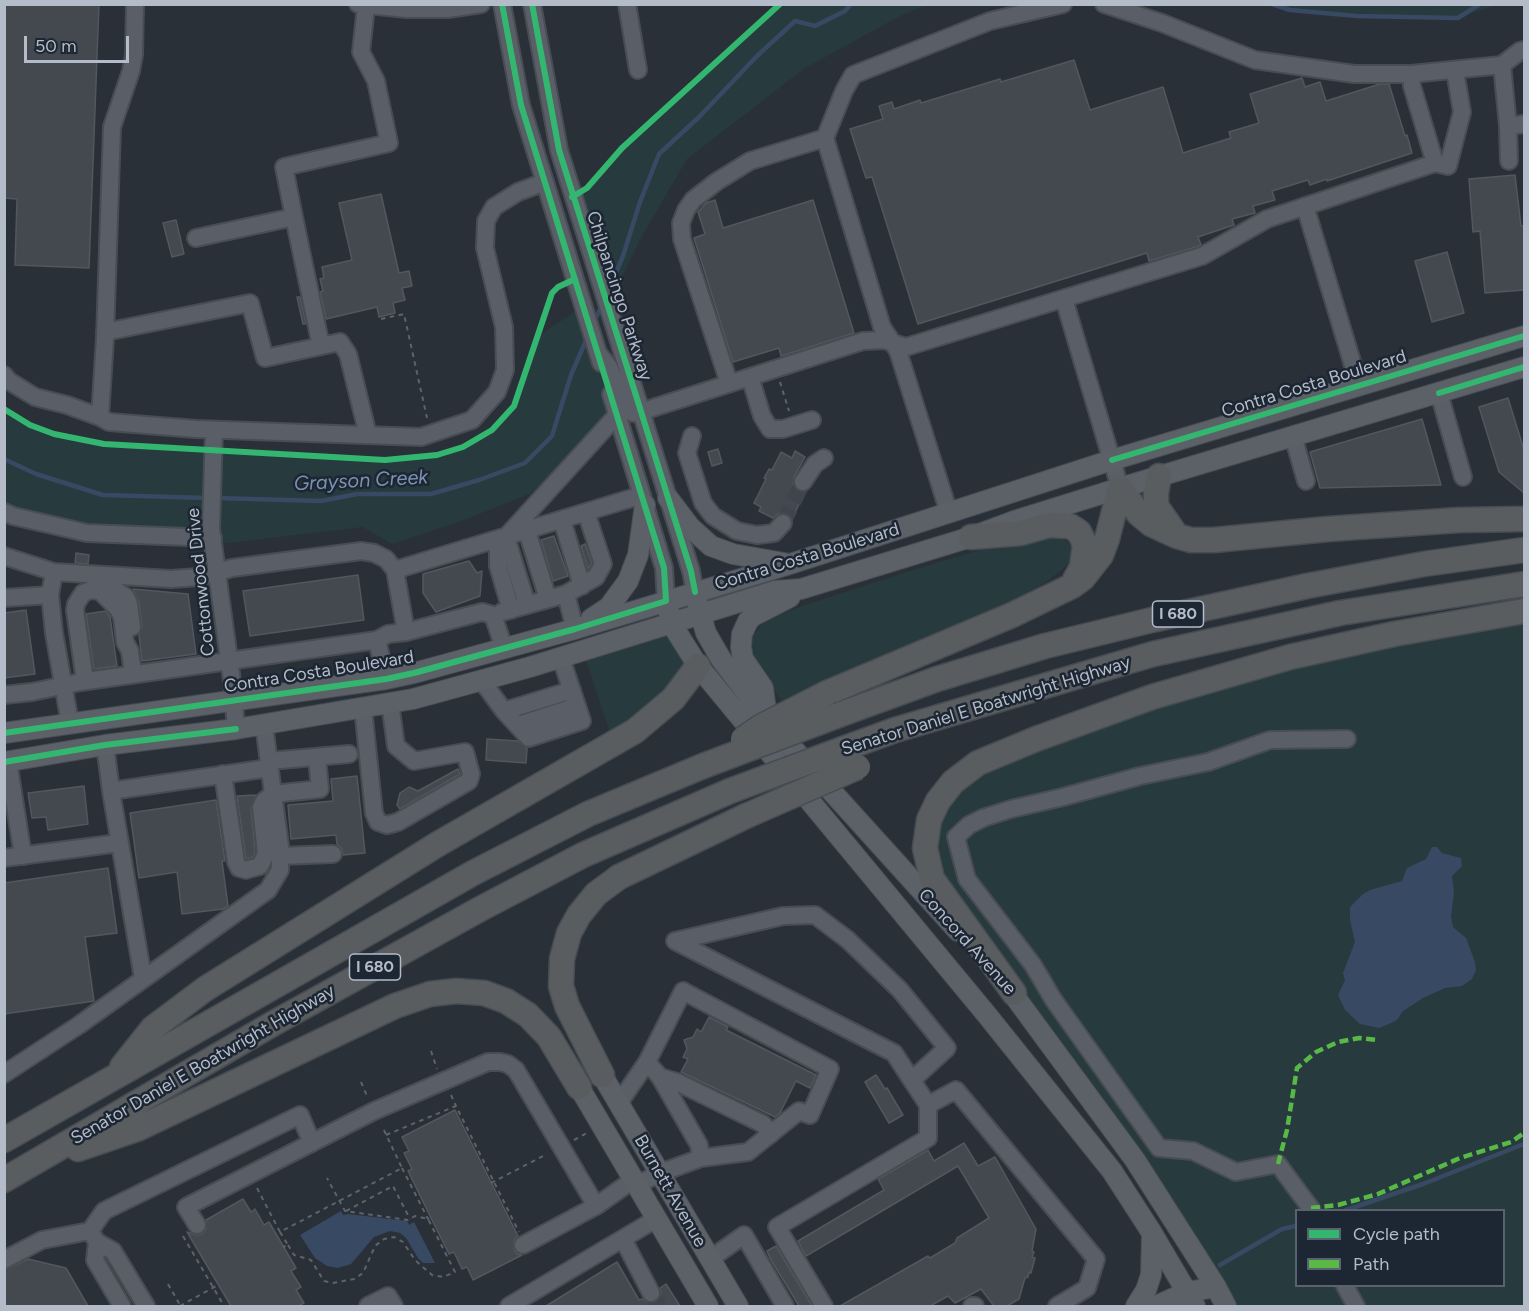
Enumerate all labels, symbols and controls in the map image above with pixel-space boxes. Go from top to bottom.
scale bar [27,24,132,62]
text: 50 m [35,35,77,57]
street label: Chilpancingo Parkway [581,208,657,384]
street label: Contra Costa Boulevard [1219,346,1409,422]
water label: Grayson Creek [293,466,429,496]
street label: Cottonwood Drive [182,507,220,657]
street label: Contra Costa Boulevard [712,519,902,595]
road number: I 680 [1152,601,1204,627]
street label: Contra Costa Boulevard [222,646,416,698]
street label: Senator Daniel E Boatwright Highway [839,652,1133,760]
street label: Concord Avenue [914,884,1020,1000]
road number: I 680 [350,954,400,980]
street label: Senator Daniel E Boatwright Highway [67,980,339,1150]
street label: Burnett Avenue [629,1131,711,1251]
legend [1295,1209,1505,1287]
text: Cycle path [1353,1223,1440,1245]
text: Path [1353,1253,1389,1275]

